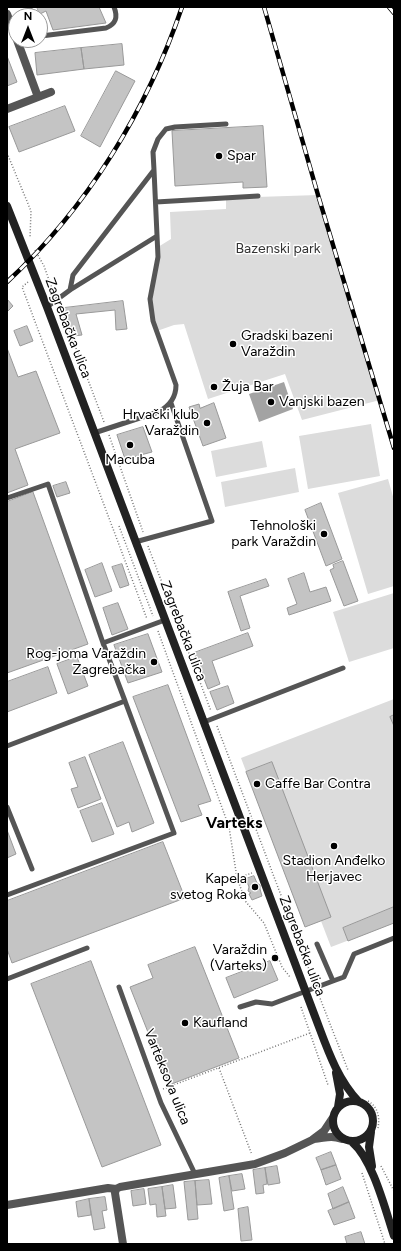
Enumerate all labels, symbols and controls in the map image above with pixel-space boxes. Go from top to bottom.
north arrow [8,8,48,48]
text: N [24,10,32,23]
place label: Spar [227,148,256,164]
marker: Spar [214,151,224,161]
park label: Bazenski park [236,241,320,257]
street label: Zagrebačka ulica [41,276,95,380]
place label: Gradski bazeni Varaždin [241,328,333,360]
marker: Gradski bazeni Varaždin [228,339,238,349]
place label: Žuja Bar [222,379,274,395]
marker: Žuja Bar [209,382,219,392]
place label: Vanjski bazen [279,394,365,410]
marker: Vanjski bazen [266,397,276,407]
place label: Hrvački klub Varaždin [123,407,199,440]
marker: Hrvački klub Varaždin [202,418,212,428]
marker: Macuba [125,440,135,450]
place label: Macuba [105,452,155,468]
place label: Tehnološki park Varaždin [231,518,316,550]
marker: Tehnološki park Varaždin [319,529,329,539]
street label: Zagrebačka ulica [156,579,210,683]
place label: Rog-joma Varaždin Zagrebačka [26,646,146,678]
marker: Rog-joma Varaždin Zagrebačka [149,657,159,667]
place label: Caffe Bar Contra [265,776,371,792]
marker: Caffe Bar Contra [252,779,262,789]
district label: Varteks [206,813,262,833]
marker: Stadion Anđelko Herjavec [329,841,339,851]
place label: Stadion Anđelko Herjavec [283,853,385,886]
place label: Kapela svetog Roka [170,871,247,904]
marker: Kapela svetog Roka [250,882,260,892]
street label: Zagrebačka ulica [275,894,329,998]
place label: Varaždin (Varteks) [210,942,267,974]
marker: Varaždin (Varteks) [270,953,280,963]
place label: Kaufland [193,1015,248,1031]
marker: Kaufland [180,1018,190,1028]
street label: Varteksova ulica [140,1027,194,1127]

